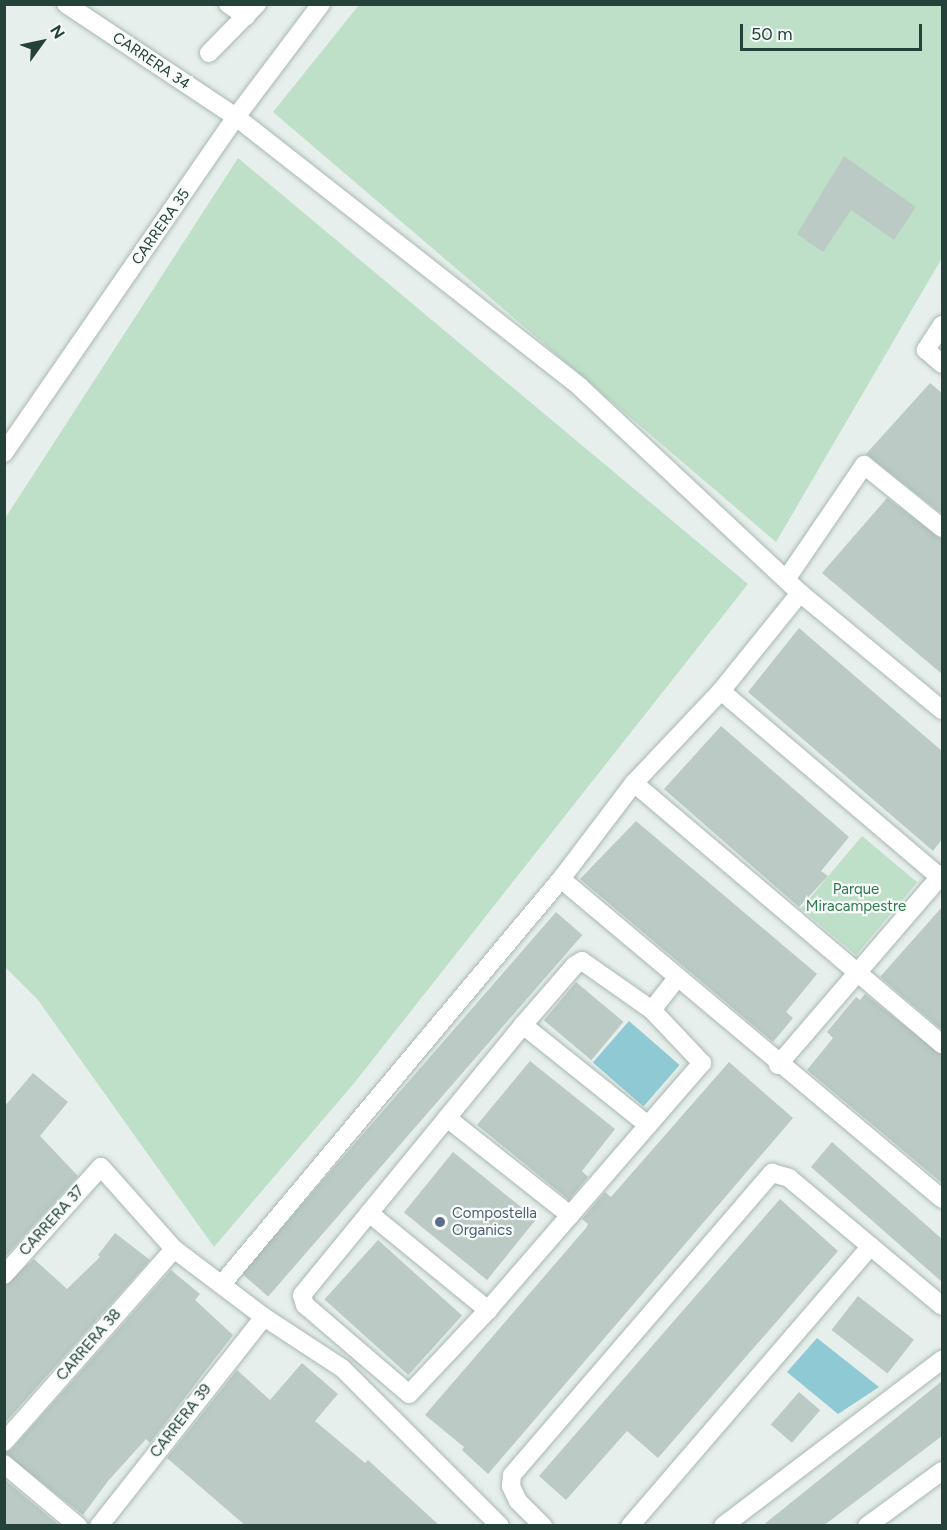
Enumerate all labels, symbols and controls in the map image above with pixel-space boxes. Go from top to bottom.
north arrow [12,12,72,72]
scale bar [743,12,924,50]
text: N [46,22,69,42]
text: 50 m [751,23,793,45]
street label: CARRERA 34 [109,29,193,93]
street label: CARRERA 35 [128,186,194,268]
park label: Parque Miracampestre [806,880,906,915]
street label: CARRERA 37 [16,1182,88,1260]
place label: Compostella Organics [452,1204,537,1239]
marker: Compostella Organics [433,1215,447,1229]
street label: CARRERA 38 [53,1305,125,1385]
street label: CARRERA 39 [147,1381,215,1461]

